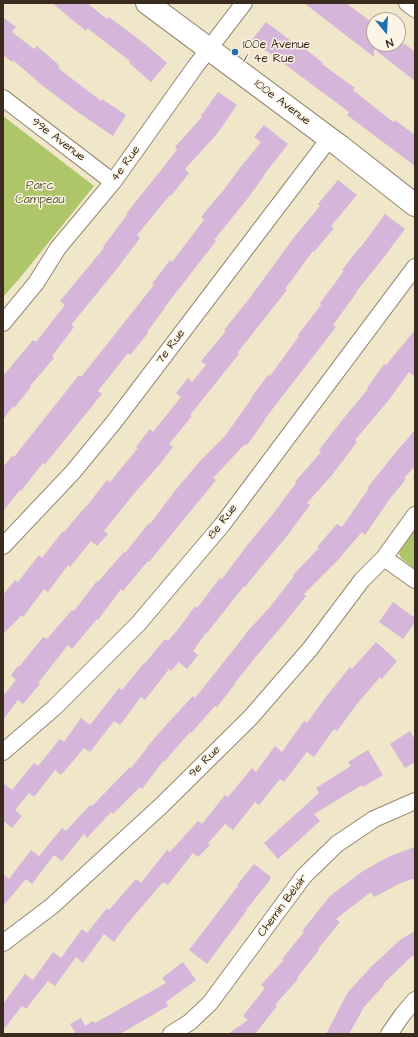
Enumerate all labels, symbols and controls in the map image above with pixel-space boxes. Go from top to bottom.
north arrow [366,12,406,52]
text: N [384,35,395,51]
place label: 100e Avenue / 4e Rue [243,38,310,66]
marker: 100e Avenue / 4e Rue [230,47,240,57]
street label: 100e Avenue [251,77,313,129]
street label: 99e Avenue [28,115,88,165]
street label: 4e Rue [108,143,144,185]
park label: Parc Campeau [15,179,65,207]
street label: 7e Rue [153,327,189,367]
street label: 8e Rue [205,502,241,542]
street label: 9e Rue [186,743,224,781]
street label: Chemin Bélair [255,872,311,940]

